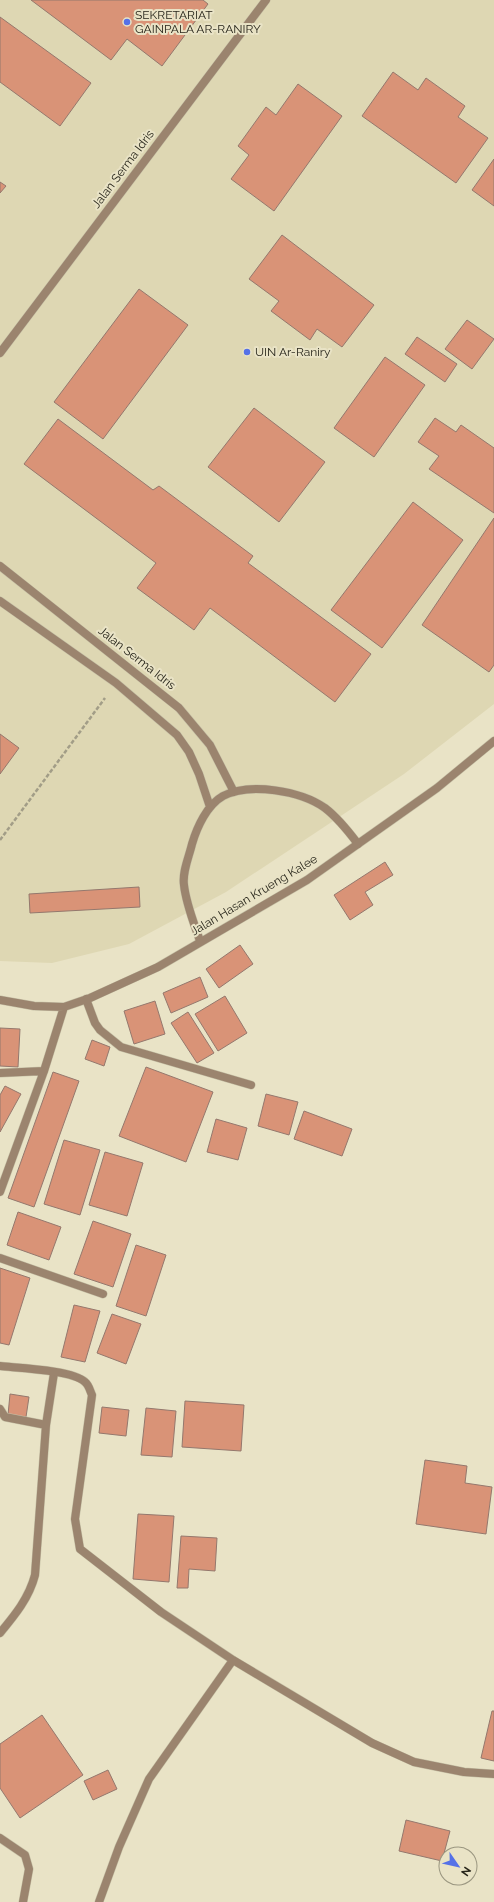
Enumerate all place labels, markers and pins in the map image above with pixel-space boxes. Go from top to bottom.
place label: SEKRETARIAT GAINPALA AR-RANIRY [135,8,261,36]
marker: SEKRETARIAT GAINPALA AR-RANIRY [122,17,132,27]
place label: UIN Ar-Raniry [255,345,331,359]
marker: UIN Ar-Raniry [242,347,252,357]

